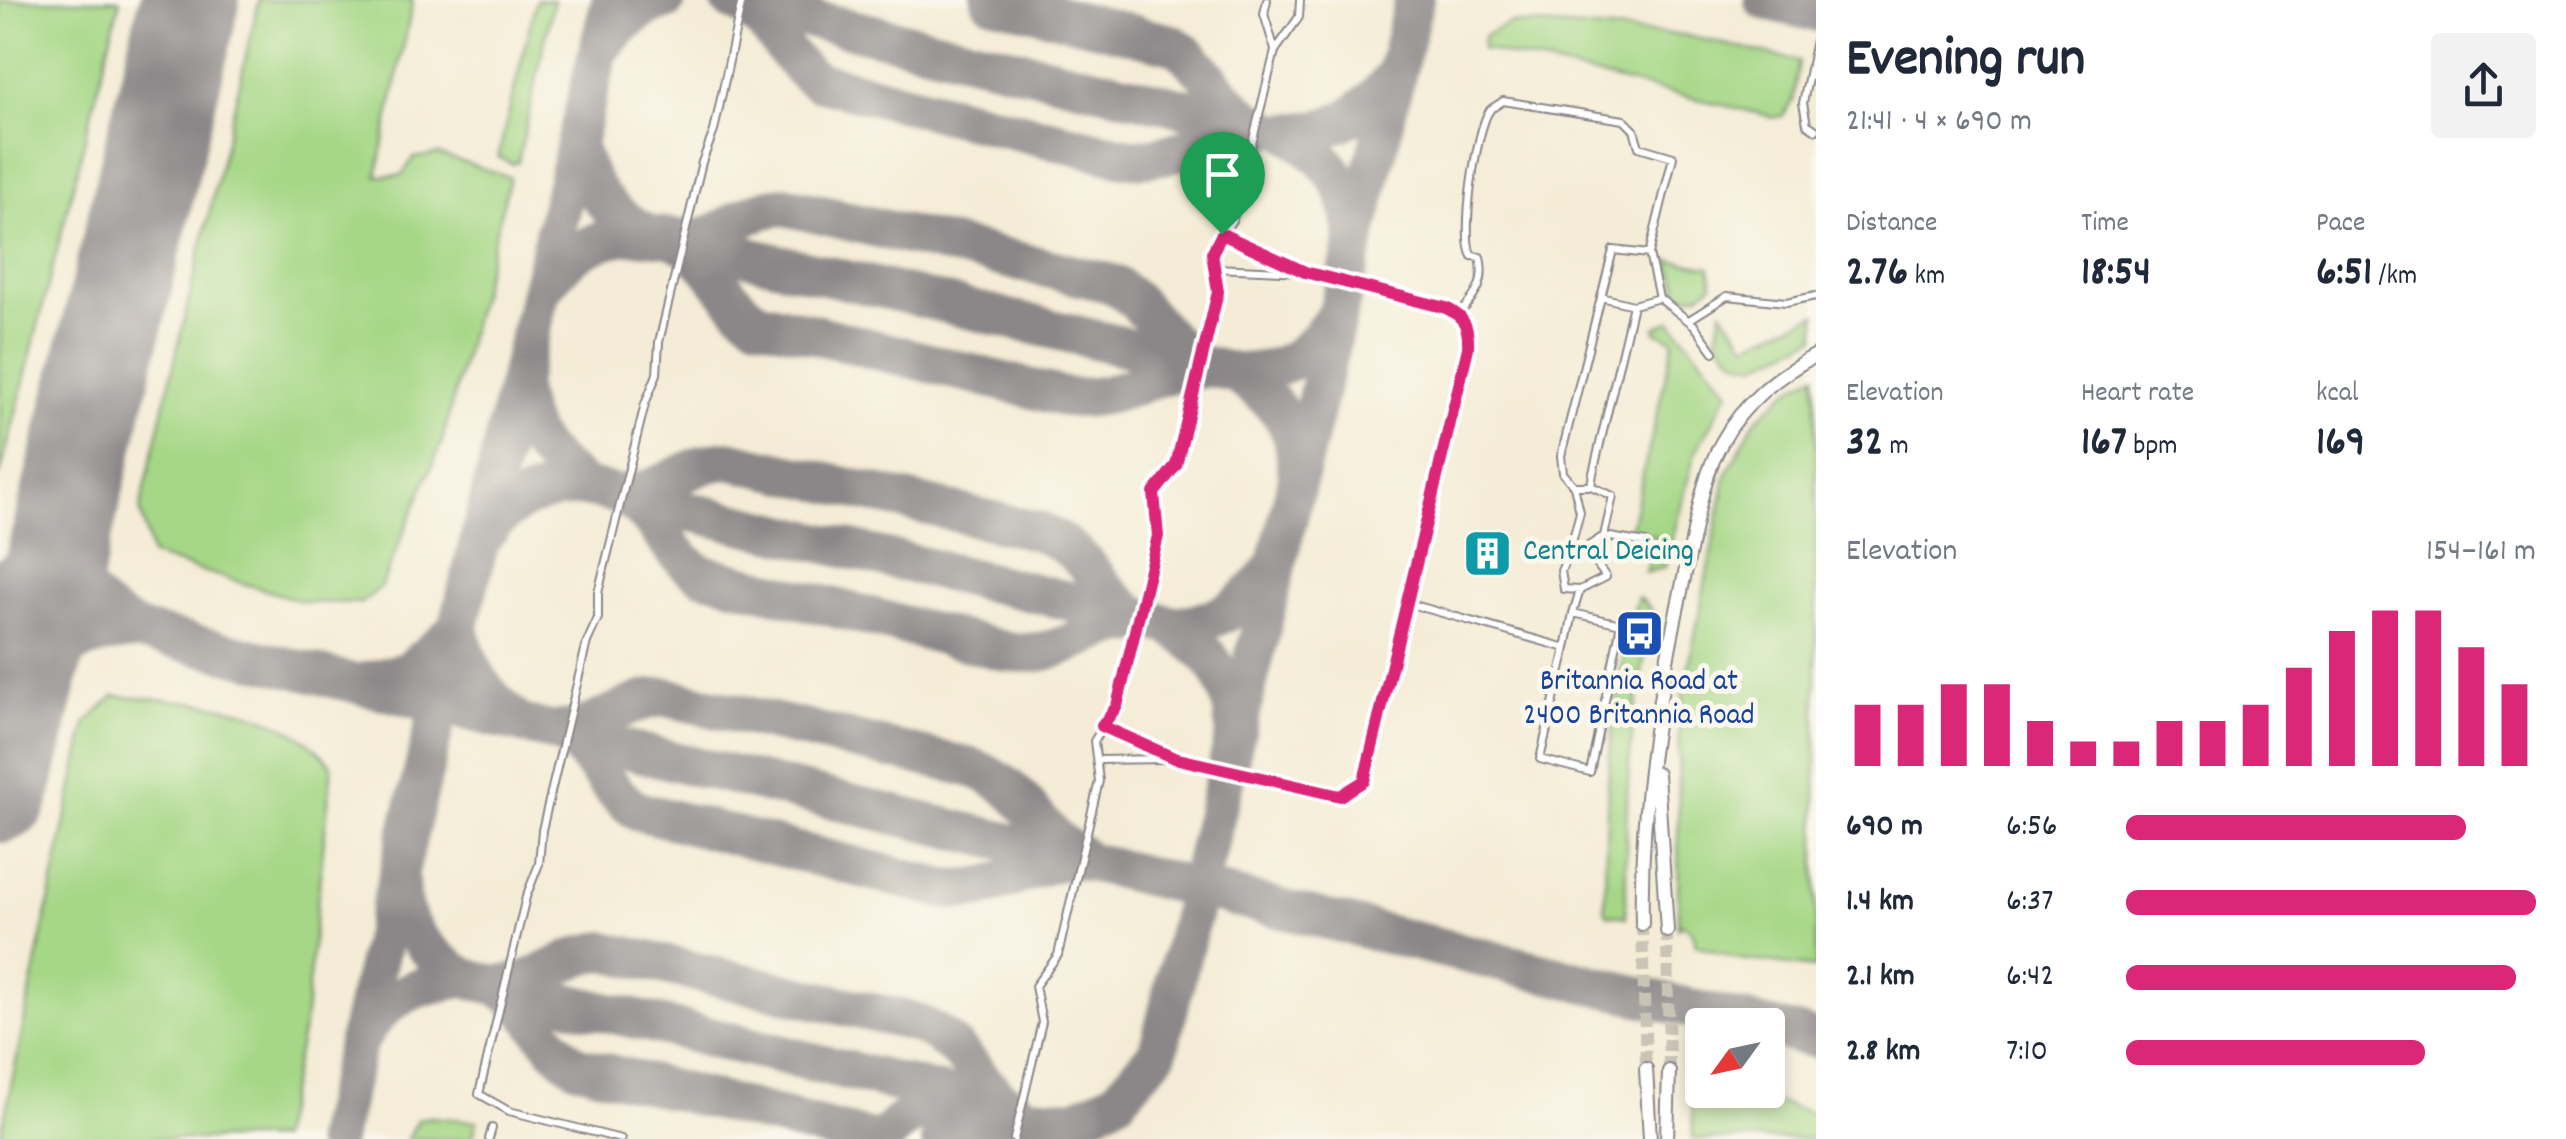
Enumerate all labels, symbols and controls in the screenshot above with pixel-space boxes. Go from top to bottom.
text: Evening run [1846,23,2085,102]
button: share [2431,33,2536,138]
text: 21:41 · 4 × 690 m [1846,100,2032,146]
pin [1180,132,1265,235]
icon: arrive [1195,147,1250,202]
text: Distance [1846,205,1937,245]
text: Time [2081,205,2129,245]
text: Pace [2316,205,2365,245]
text: 2.76 [1846,245,1908,305]
text: 18:54 [2081,245,2151,305]
text: 6:51 [2316,245,2372,305]
text: km [1908,258,1945,298]
text: /km [2372,258,2417,298]
text: Elevation [1846,375,1943,415]
text: Heart rate [2081,375,2194,415]
text: kcal [2316,375,2359,415]
text: 32 [1846,415,1883,475]
text: 167 [2081,415,2127,475]
text: 169 [2316,415,2365,475]
text: m [1883,428,1909,468]
text: bpm [2127,428,2178,468]
building icon: Central Deicing [1462,527,1514,579]
text: Elevation [1846,530,1957,576]
text: 154–161 m [2426,530,2536,576]
place label: Central Deicing [1523,532,1694,575]
bus stop icon: Britannia Road at 2400 Britannia Road [1613,608,1665,660]
place label: Britannia Road at 2400 Britannia Road [1523,662,1755,739]
text: 690 m [1846,805,1923,851]
text: 6:56 [2006,805,2058,851]
text: 1.4 km [1846,880,1914,926]
text: 6:37 [2006,880,2053,926]
text: 2.1 km [1846,955,1915,1001]
text: 6:42 [2006,955,2054,1001]
north arrow [1685,1008,1785,1108]
map controls [1685,1008,1785,1108]
text: 2.8 km [1846,1030,1921,1076]
text: 7:10 [2006,1030,2048,1076]

